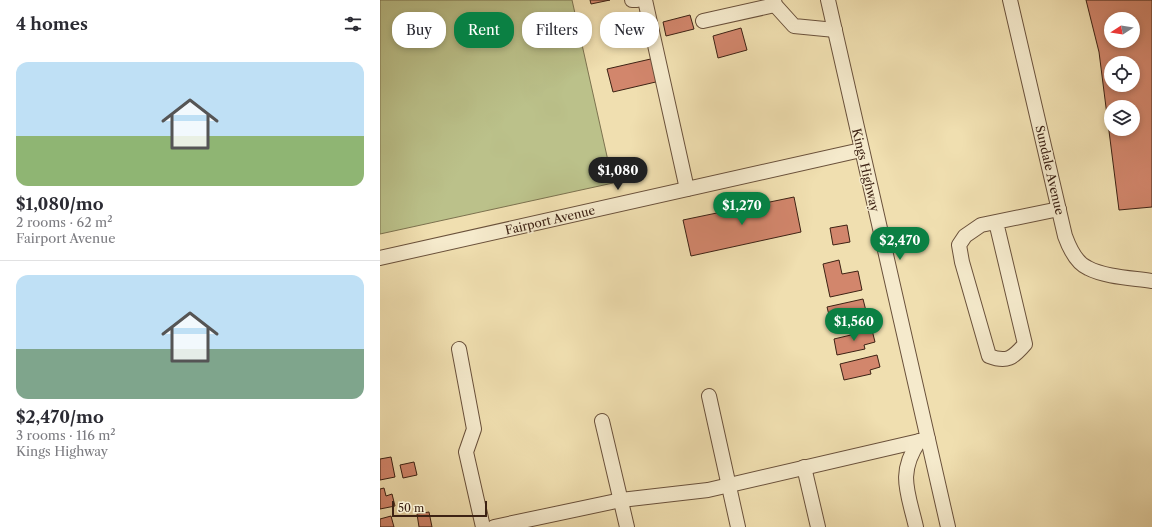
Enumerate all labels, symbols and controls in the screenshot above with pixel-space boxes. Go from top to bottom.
chip: Buy [392,12,446,48]
chip: Rent [454,12,514,48]
chip: Filters [522,12,592,48]
chip: New [600,12,659,48]
north arrow [1104,12,1140,48]
map controls [1104,12,1140,136]
icon: filters [342,13,364,35]
text: 4 homes [16,14,88,34]
button: locate [1104,56,1140,92]
icon: home [154,88,226,160]
button: layers [1104,100,1140,136]
street label: Sundale Avenue [1032,124,1068,216]
street label: Kings Highway [849,127,883,213]
pin: $1,080 [585,157,651,191]
text: $1,080 [597,162,639,178]
pin: $1,270 [709,192,775,226]
text: $1,080/mo [16,194,104,214]
text: $1,270 [722,197,762,213]
street label: Fairport Avenue [504,202,597,238]
text: 2 rooms · 62 m² [16,214,113,230]
pin: $2,470 [867,227,933,261]
text: Fairport Avenue [16,230,115,246]
text: $2,470 [879,232,921,248]
icon: home [154,301,226,373]
pin: $1,560 [821,308,887,342]
text: $1,560 [834,313,874,329]
text: $2,470/mo [16,407,104,427]
text: 3 rooms · 116 m² [16,427,116,443]
text: Kings Highway [16,443,108,459]
scale bar [392,499,487,518]
text: 50 m [398,501,424,515]

